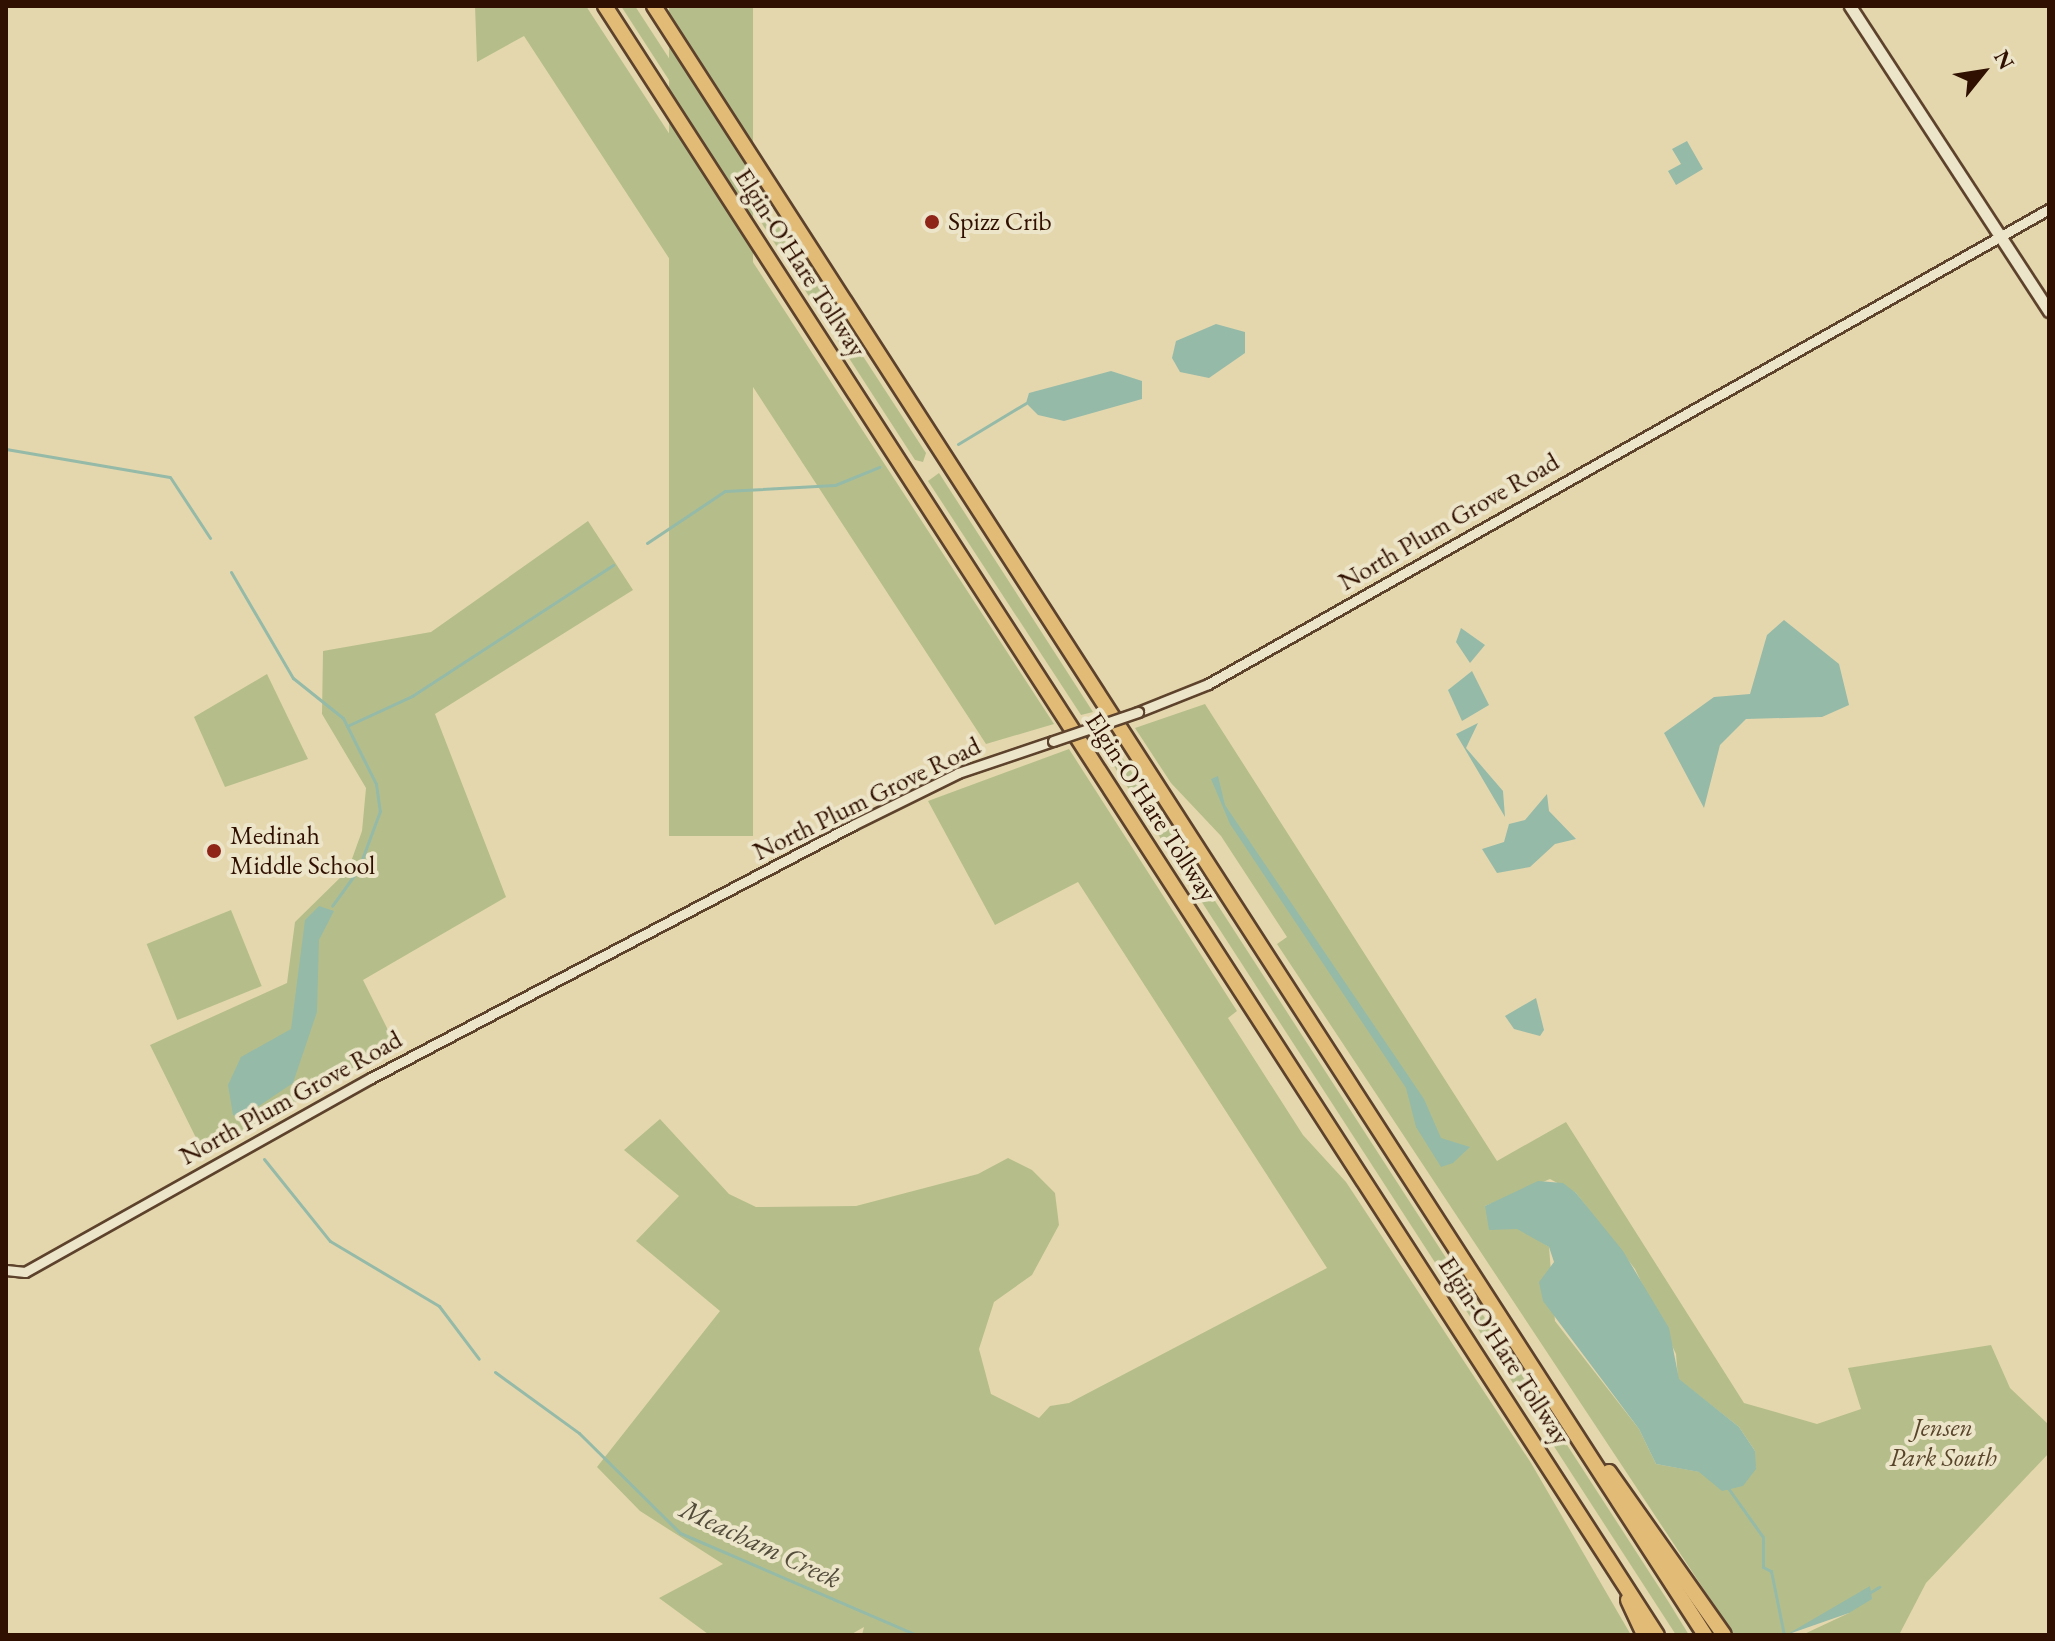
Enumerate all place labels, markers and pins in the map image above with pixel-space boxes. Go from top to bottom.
place label: Spizz Crib [948,206,1052,238]
marker: Spizz Crib [923,213,941,231]
place label: Medinah Middle School [230,820,375,882]
marker: Medinah Middle School [205,842,223,860]

